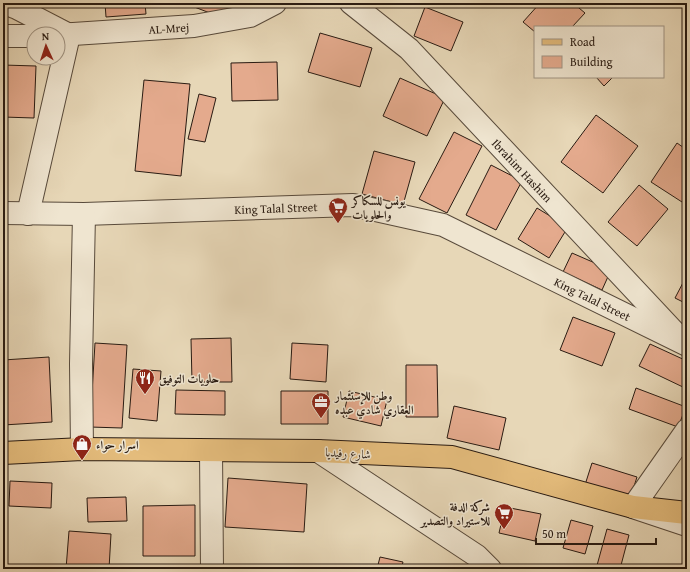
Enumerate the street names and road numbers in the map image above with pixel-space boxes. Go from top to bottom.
street label: AL-Mrej [148,18,190,37]
street label: Ibrahim Hashim [488,135,557,206]
street label: King Talal Street [234,198,319,217]
street label: King Talal Street [551,273,634,325]
street label: شارع رفيديا [325,443,371,466]

